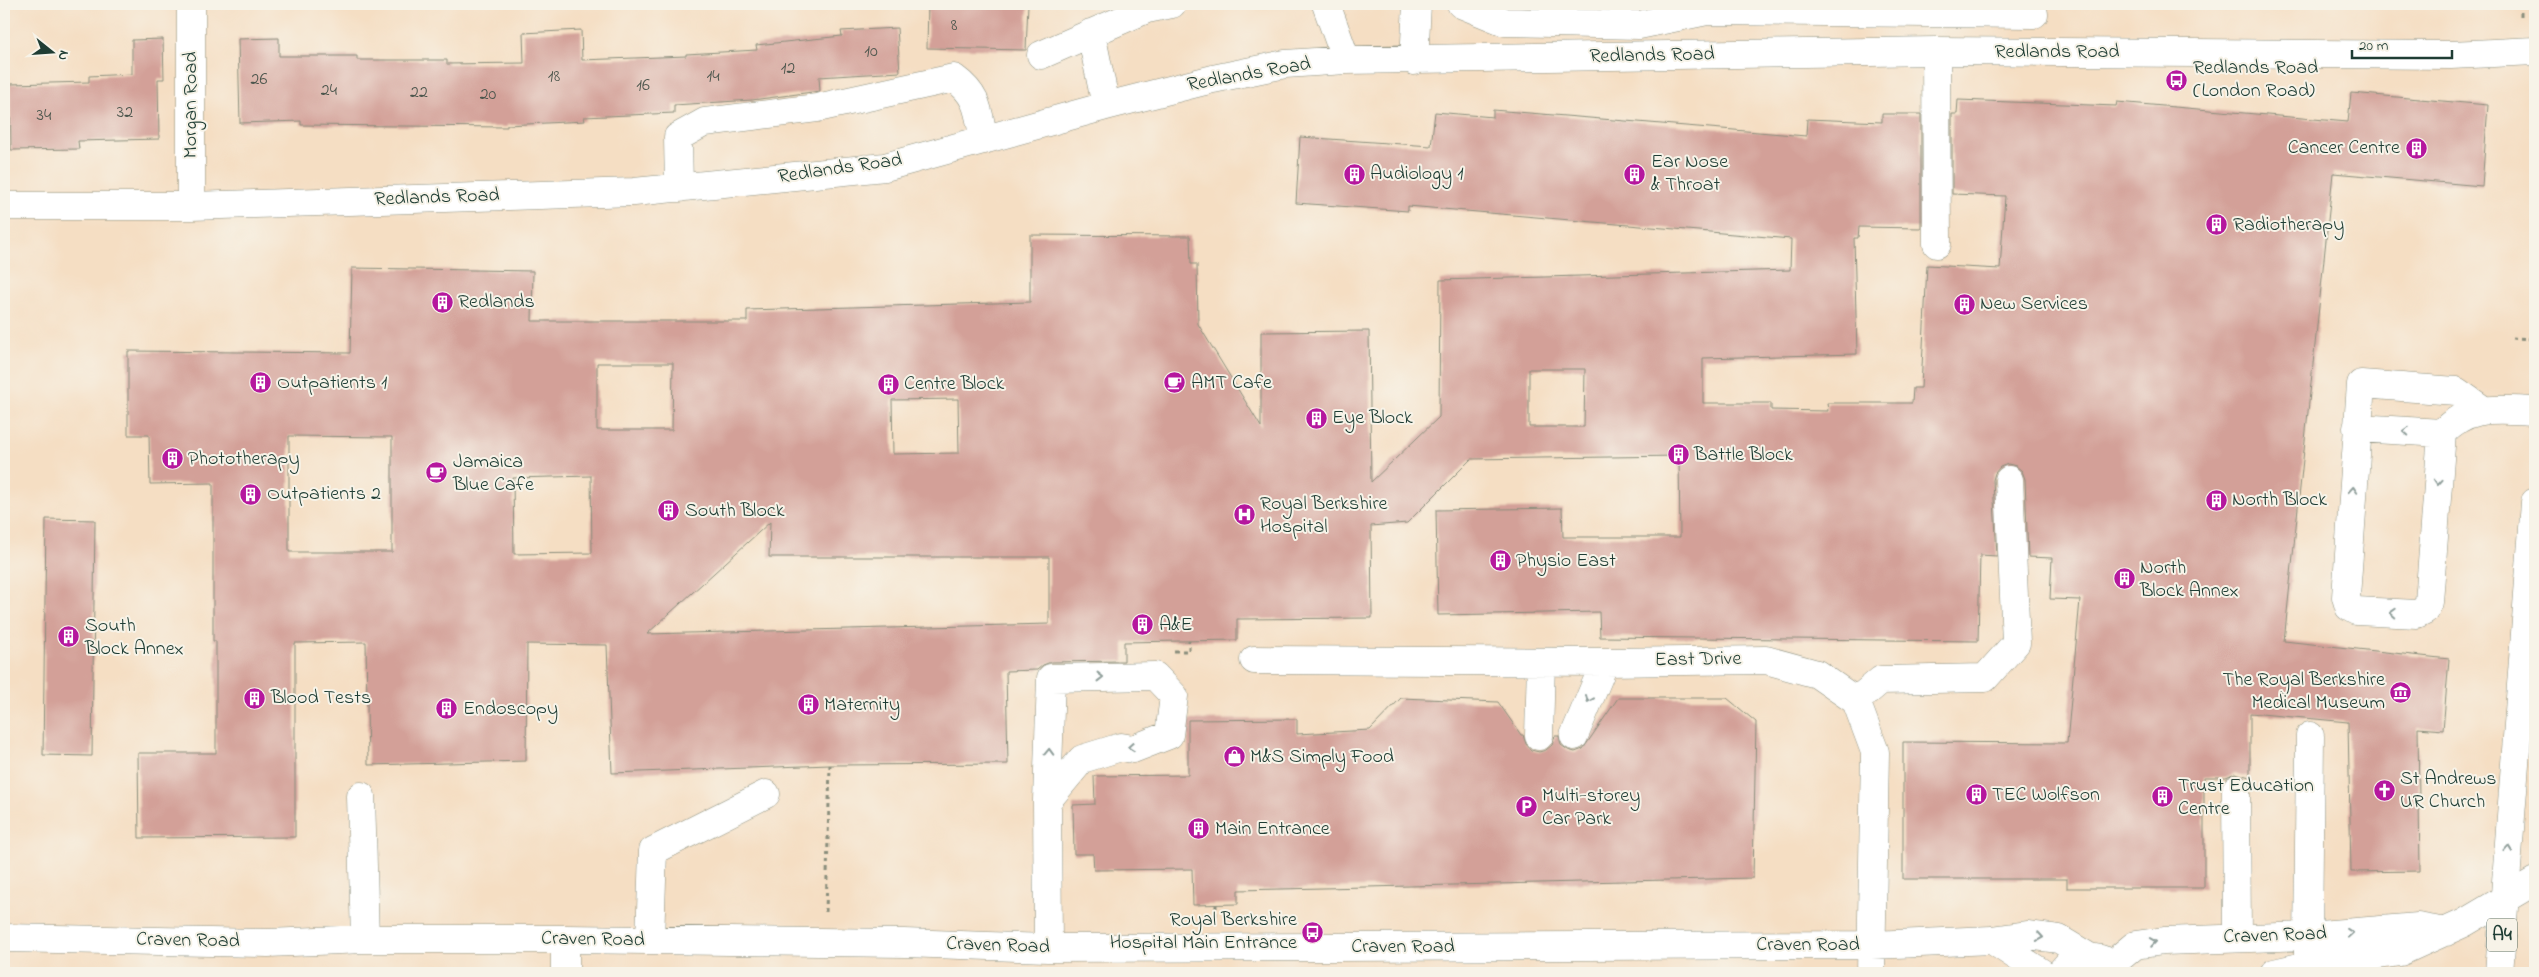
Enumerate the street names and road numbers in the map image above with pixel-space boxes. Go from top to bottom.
street label: Redlands Road [1994,38,2120,67]
street label: Redlands Road [1589,40,1715,72]
street label: Redlands Road [1185,50,1313,100]
street label: Morgan Road [177,52,207,158]
street label: Redlands Road [776,146,904,192]
street label: Redlands Road [374,181,500,215]
street label: East Drive [1654,645,1742,675]
road number: A4 [2487,918,2517,952]
street label: Craven Road [2223,920,2327,952]
street label: Craven Road [541,925,645,955]
street label: Craven Road [136,926,240,956]
street label: Craven Road [946,930,1050,962]
street label: Craven Road [1756,931,1860,960]
street label: Craven Road [1351,933,1455,962]

